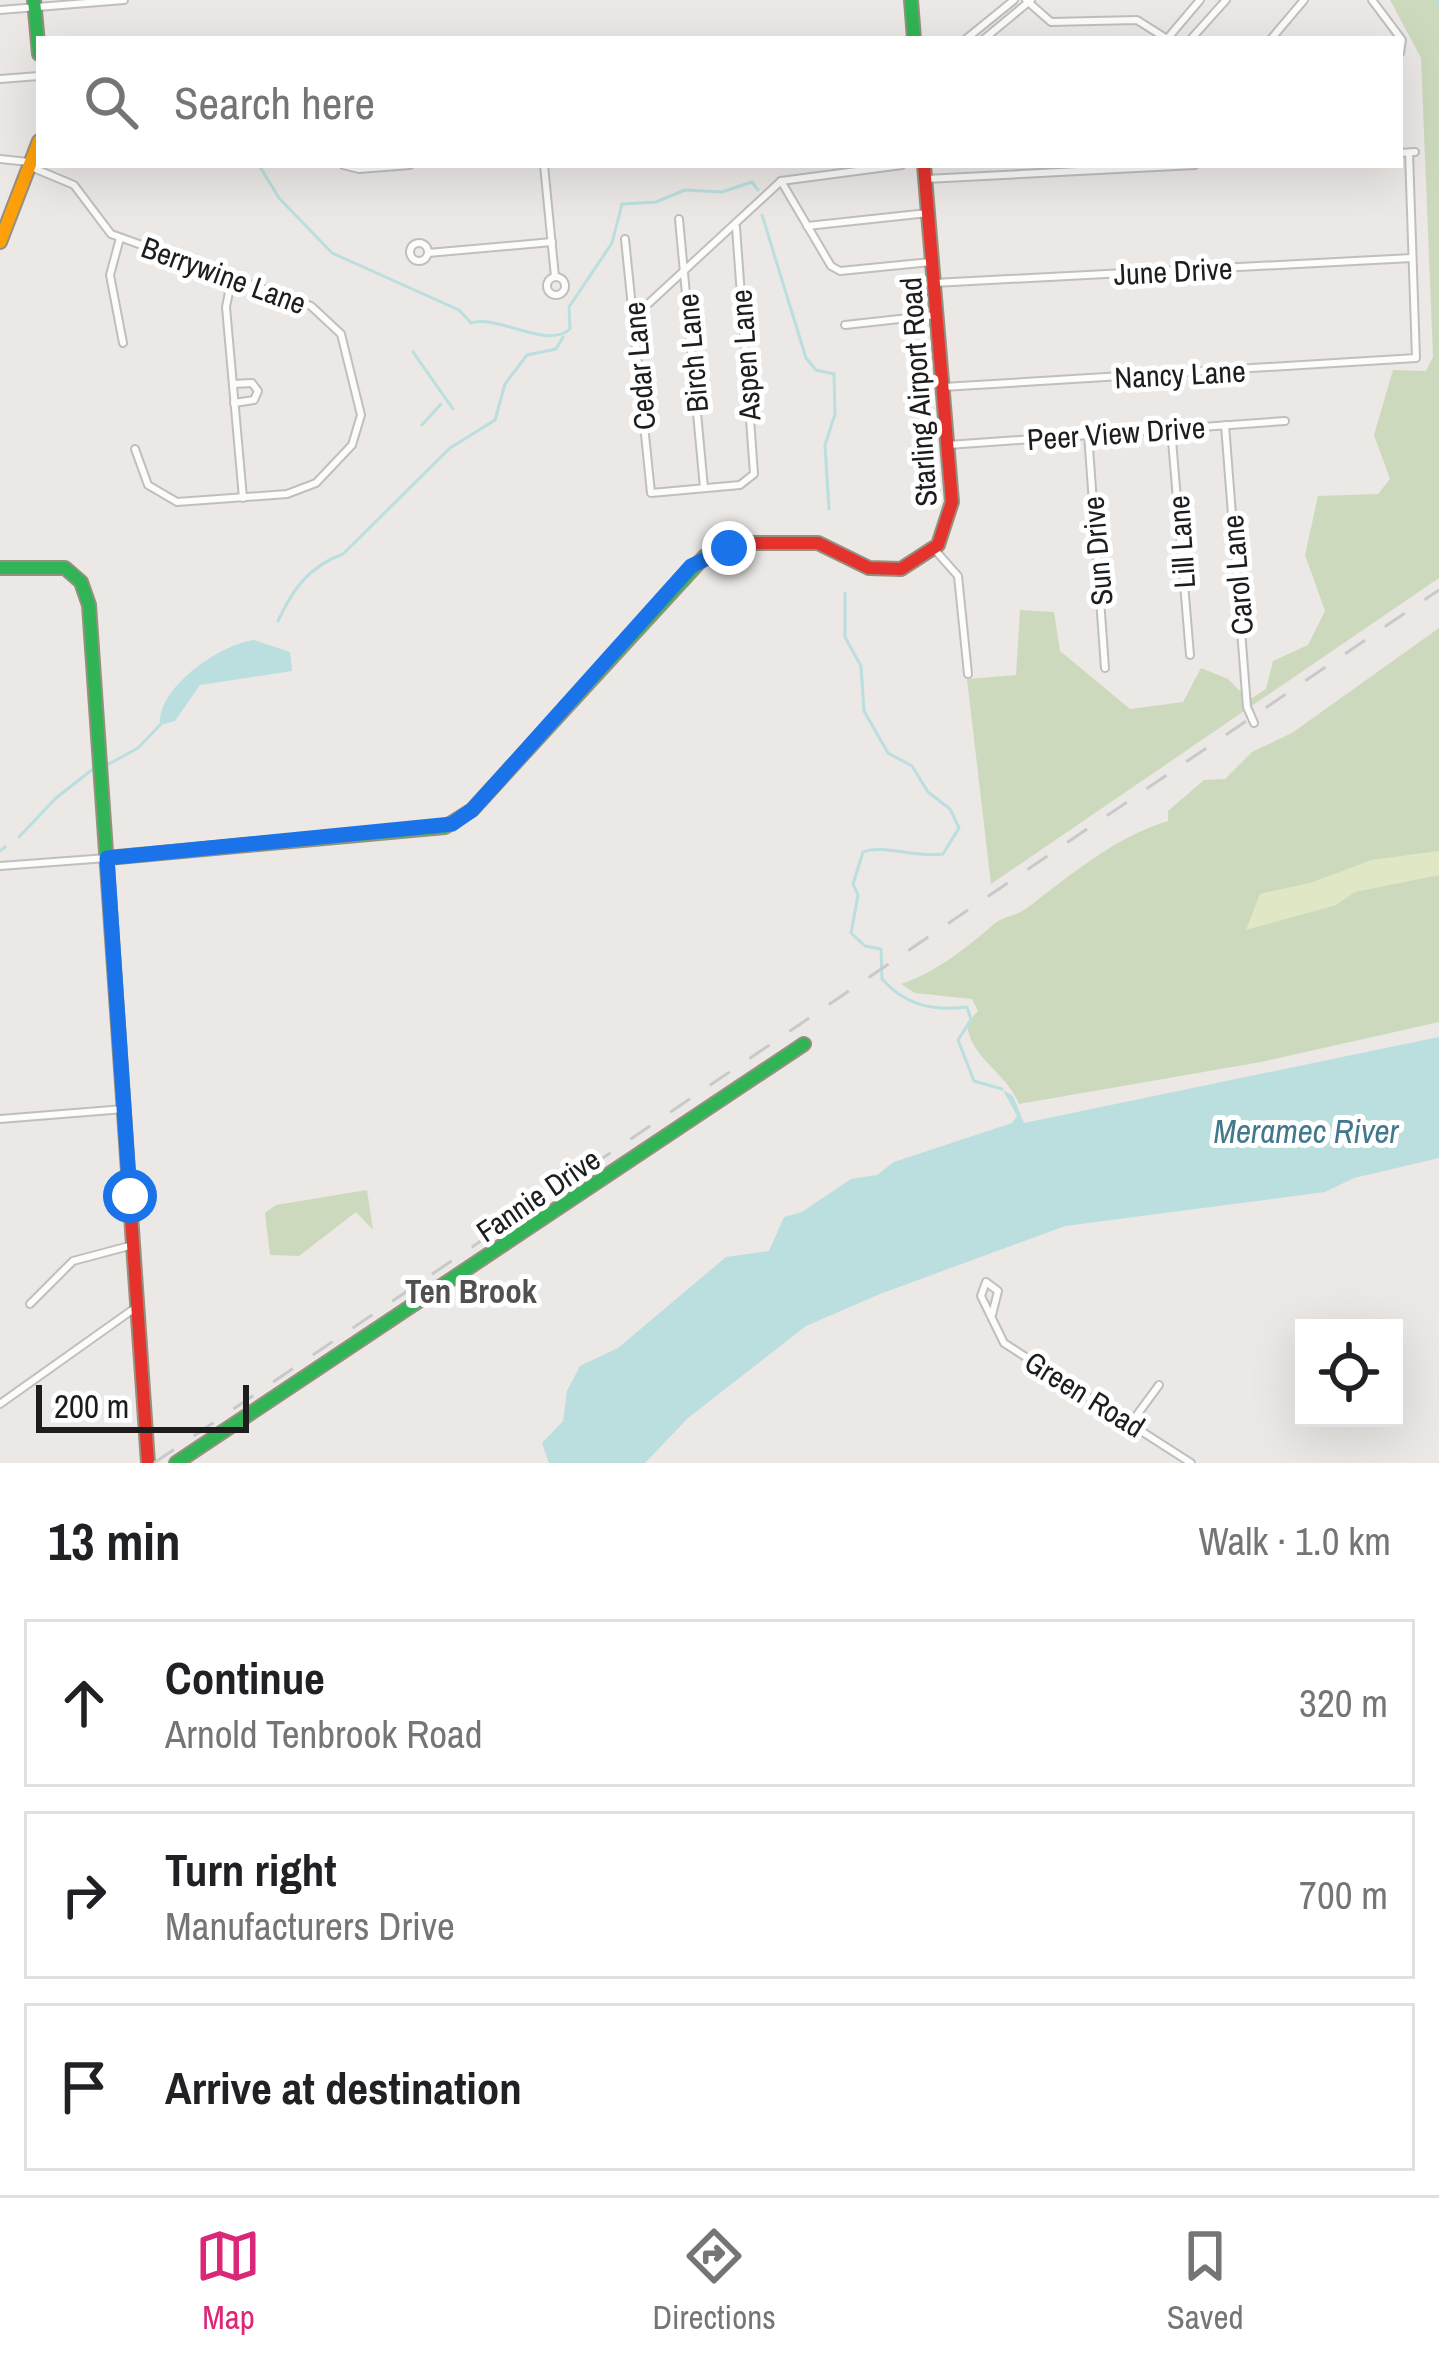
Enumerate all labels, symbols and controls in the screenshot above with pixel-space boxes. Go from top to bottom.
search box [36,36,1403,168]
icon: search [78,69,144,135]
text: Search here [174,72,375,133]
street label: Berrywine Lane [136,227,312,323]
street label: June Drive [1113,248,1233,294]
street label: Starling Airport Road [890,276,946,508]
street label: Aspen Lane [720,288,770,423]
street label: Birch Lane [667,292,717,414]
street label: Cedar Lane [613,300,665,432]
street label: Nancy Lane [1113,351,1247,397]
street label: Peer View Drive [1025,407,1207,459]
street label: Lill Lane [1158,494,1204,590]
street label: Sun Drive [1072,495,1122,607]
street label: Carol Lane [1212,513,1262,637]
route end [702,521,756,575]
water label: Meramec River [1214,1109,1399,1153]
street label: Fannie Drive [468,1139,608,1251]
route start [103,1169,157,1223]
district label: Ten Brook [405,1269,538,1313]
map controls [1295,1319,1403,1427]
button: locate [1295,1319,1403,1427]
street label: Green Road [1018,1342,1152,1446]
scale bar [36,1379,249,1432]
text: 200 m [54,1384,129,1428]
text: 13 min [48,1507,181,1576]
text: Walk · 1.0 km [1198,1515,1391,1567]
text: Continue [165,1647,325,1708]
icon: ahead [51,1670,117,1736]
text: 320 m [1299,1677,1388,1729]
text: Arnold Tenbrook Road [165,1708,483,1760]
text: Turn right [165,1839,337,1900]
icon: right [51,1862,117,1928]
text: 700 m [1299,1869,1388,1921]
text: Manufacturers Drive [165,1900,455,1952]
icon: arrive [51,2054,117,2120]
text: Arrive at destination [165,2057,522,2118]
tab: Map [195,2223,261,2339]
tab: Directions [652,2223,776,2339]
tab: Saved [1167,2223,1243,2339]

